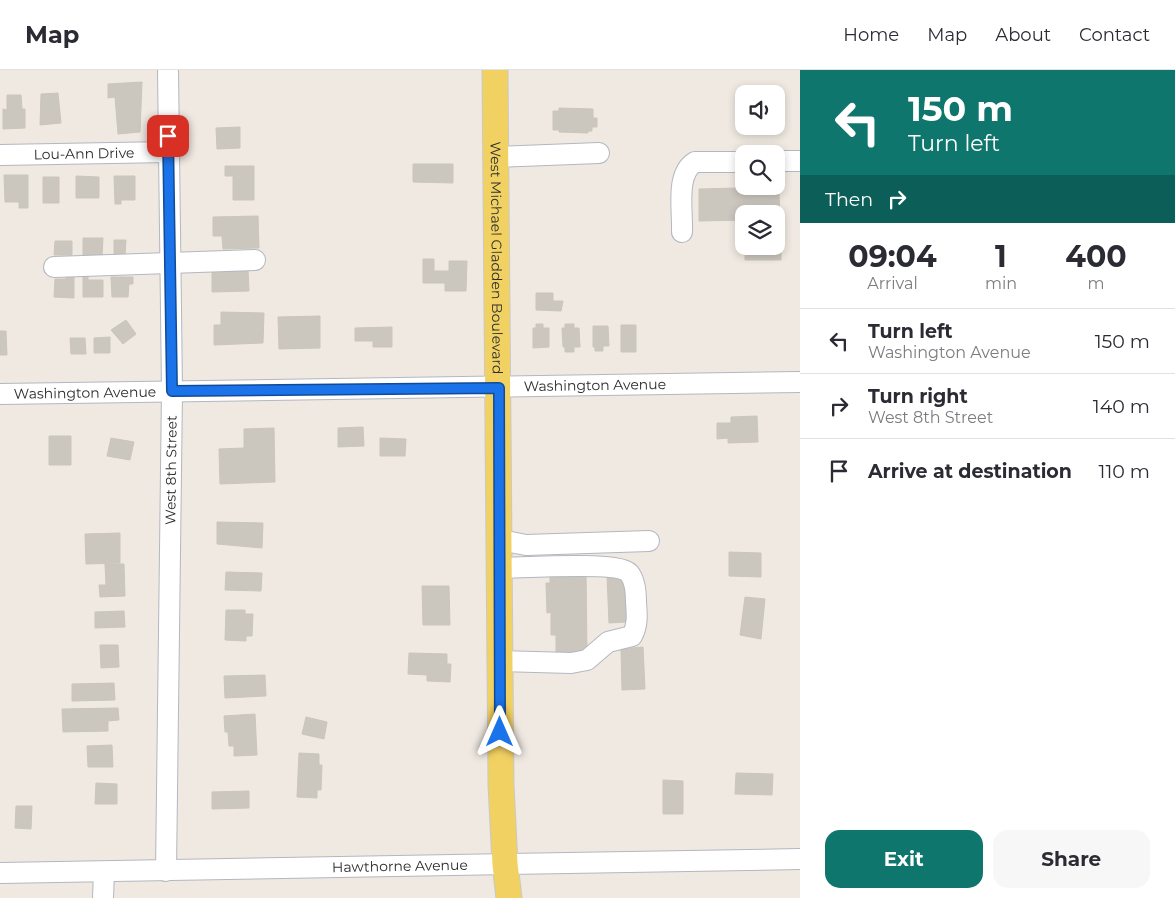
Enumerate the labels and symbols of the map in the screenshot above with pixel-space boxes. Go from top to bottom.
pin [147,115,189,157]
street label: West Michael Gladden Boulevard [487,141,507,375]
street label: Lou-Ann Drive [33,144,135,163]
street label: Washington Avenue [524,375,666,395]
street label: Washington Avenue [14,383,156,403]
street label: West 8th Street [161,415,181,525]
position arrow [473,705,525,757]
street label: Hawthorne Avenue [332,856,468,876]

